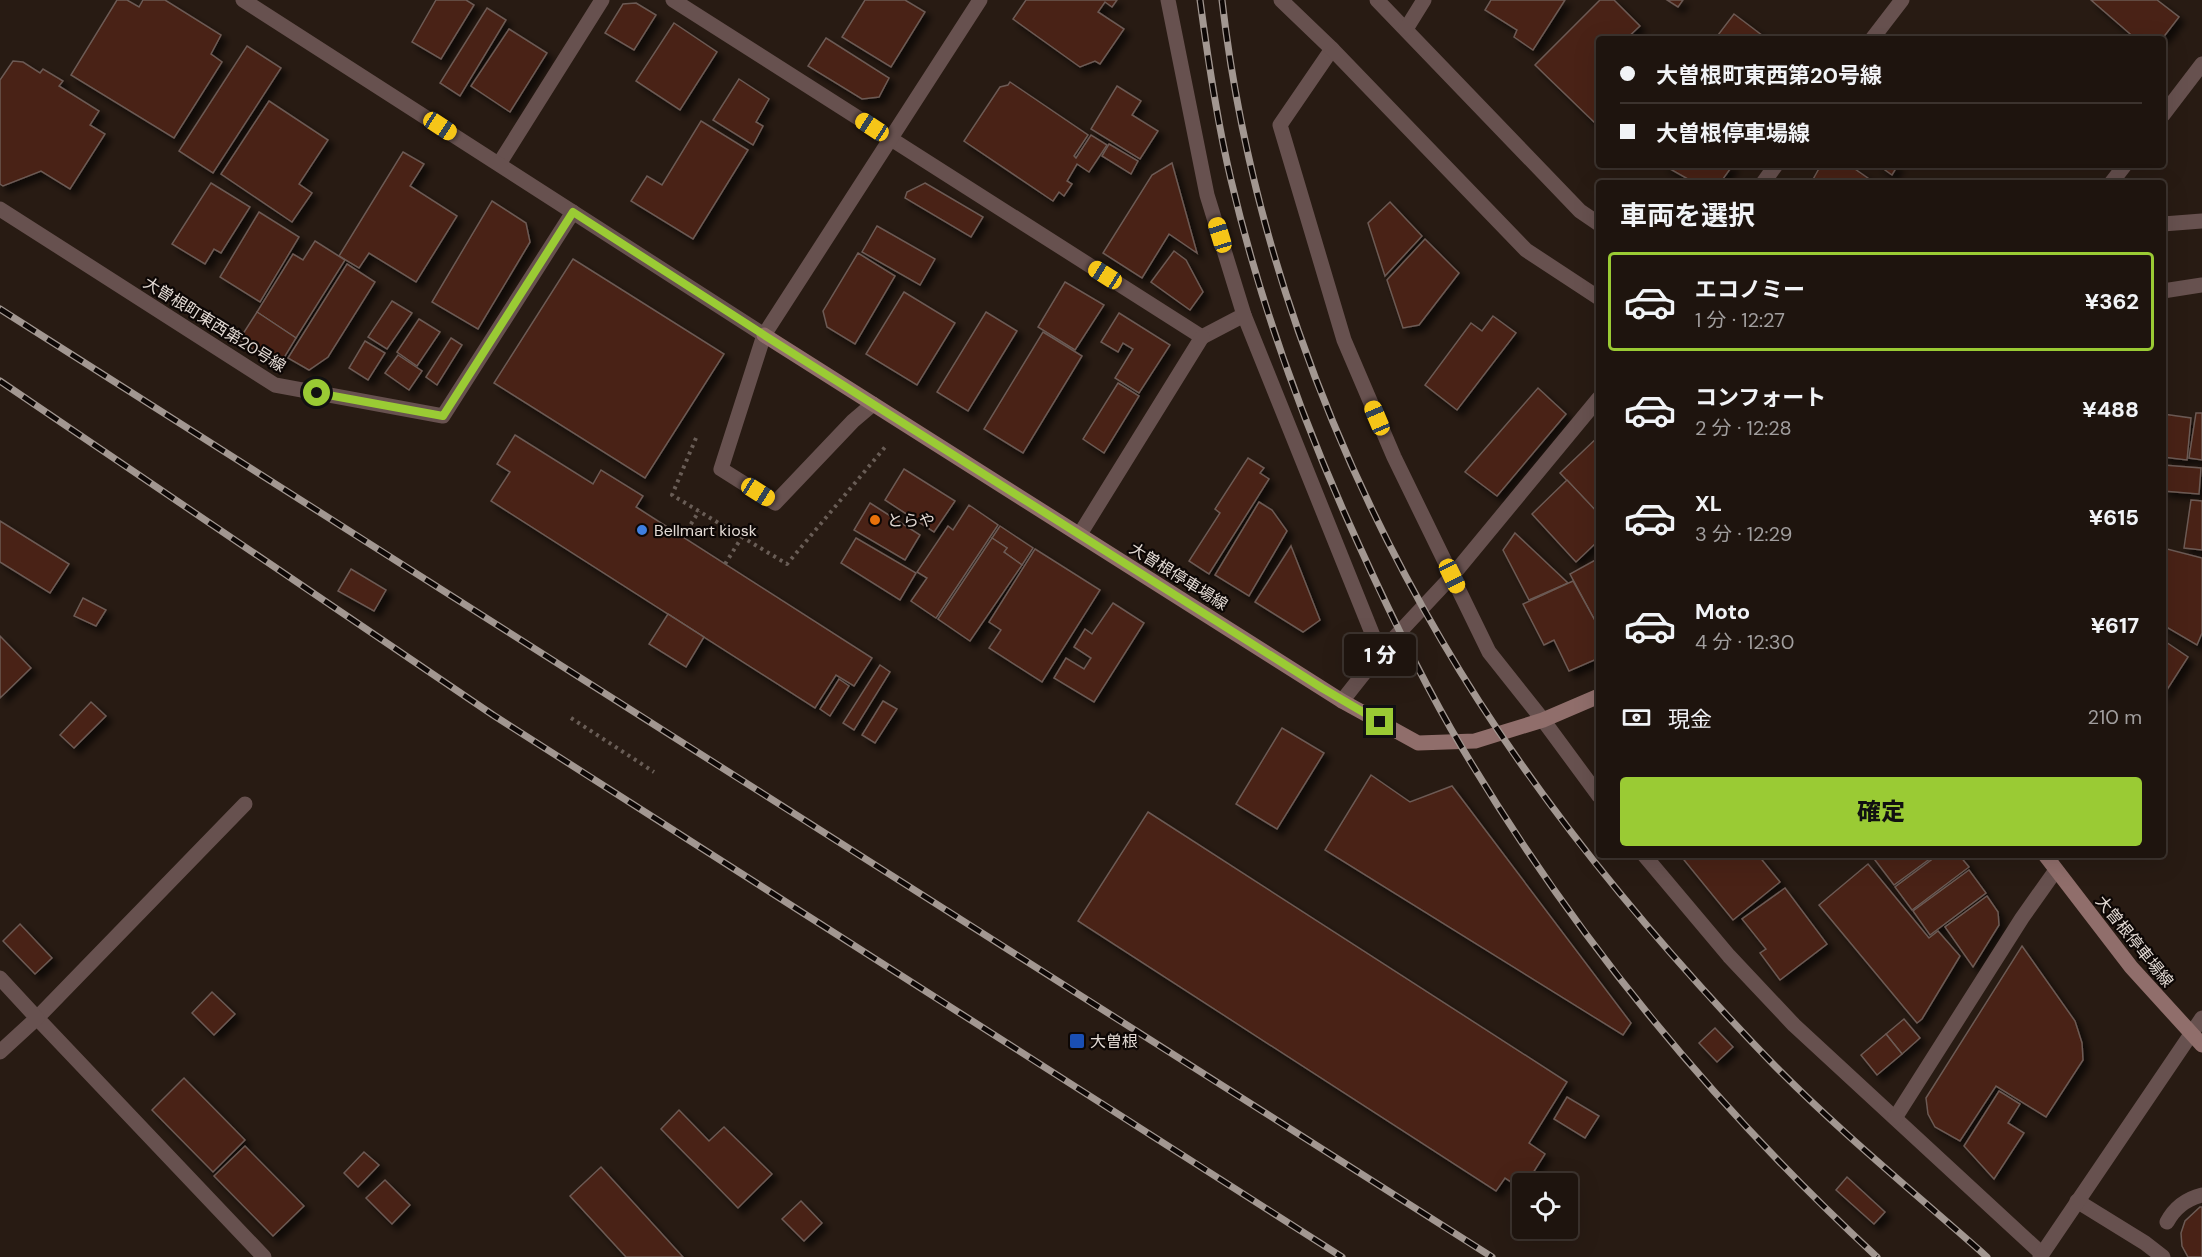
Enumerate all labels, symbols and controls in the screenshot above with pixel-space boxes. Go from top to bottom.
text: 大曽根町東西第20号線 [1656,61,1882,90]
car [420,109,460,143]
car [852,110,892,144]
text: 大曽根停車場線 [1656,119,1810,148]
text: 車両を選択 [1620,198,1755,233]
car [1206,215,1234,255]
car [1085,258,1125,292]
street label: 大曽根町東西第20号線 [140,272,290,377]
icon: car [1623,275,1677,329]
text: エコノミー [1695,275,1805,304]
text: ¥362 [2085,287,2139,316]
text: 1 分 · 12:27 [1695,307,1785,333]
route start [303,379,330,406]
icon: car [1623,383,1677,437]
text: コンフォート [1695,383,1826,412]
text: ¥488 [2082,395,2139,424]
car [1362,398,1392,438]
text: 2 分 · 12:28 [1695,415,1792,441]
car [738,475,778,509]
text: XL [1695,489,1722,518]
icon: car [1623,491,1677,545]
text: ¥615 [2089,503,2139,532]
place label: とらや [887,510,935,531]
marker: とらや [868,513,882,527]
place label: Bellmart kiosk [654,520,757,541]
text: 3 分 · 12:29 [1695,521,1792,547]
marker: Bellmart kiosk [635,523,649,537]
street label: 大曽根停車場線 [1126,538,1232,615]
car [1436,556,1468,596]
text: Moto [1695,597,1750,626]
icon: car [1623,599,1677,653]
text: ¥617 [2091,611,2139,640]
text: 4 分 · 12:30 [1695,629,1794,655]
callout: 1 分 [1344,635,1416,677]
text: 1 分 [1364,642,1396,668]
icon: cash [1620,701,1653,734]
text: 210 m [2087,704,2142,730]
text: 現金 [1668,705,1712,734]
route end [1366,708,1393,735]
button: 確定 [1620,777,2142,846]
street label: 大曽根停車場線 [2091,891,2178,991]
place label: 大曽根 [1090,1031,1138,1052]
marker: 大曽根 [1068,1032,1086,1050]
map controls [1512,1173,1578,1239]
button: locate [1512,1173,1578,1239]

